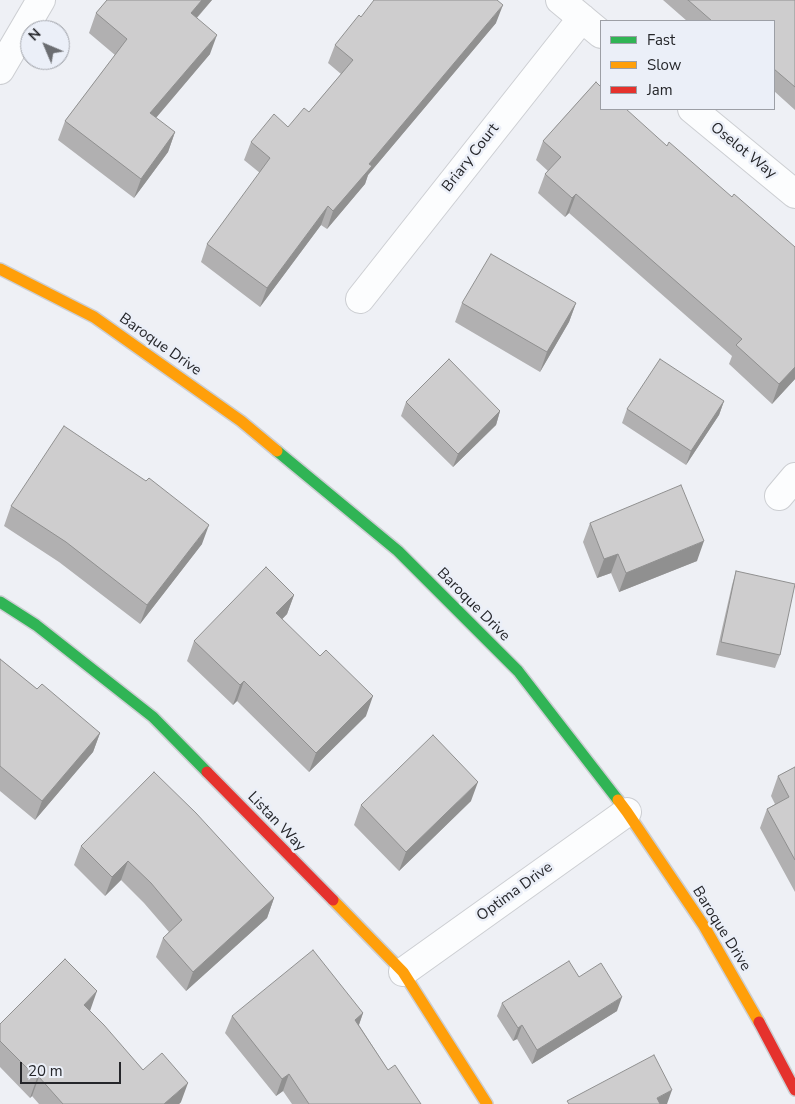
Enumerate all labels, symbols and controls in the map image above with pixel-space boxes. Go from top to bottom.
north arrow [20,20,70,70]
legend [600,20,775,110]
text: N [24,24,45,45]
text: Fast [647,30,675,50]
text: Slow [647,55,681,75]
text: Jam [647,80,673,100]
street label: Oselot Way [706,119,780,183]
street label: Briary Court [439,120,503,196]
street label: Baroque Drive [115,310,205,380]
street label: Baroque Drive [433,565,513,645]
street label: Listan Way [243,789,309,855]
street label: Optima Drive [474,859,556,925]
street label: Baroque Drive [688,883,754,975]
scale bar [22,1052,124,1084]
text: 20 m [28,1061,63,1081]

